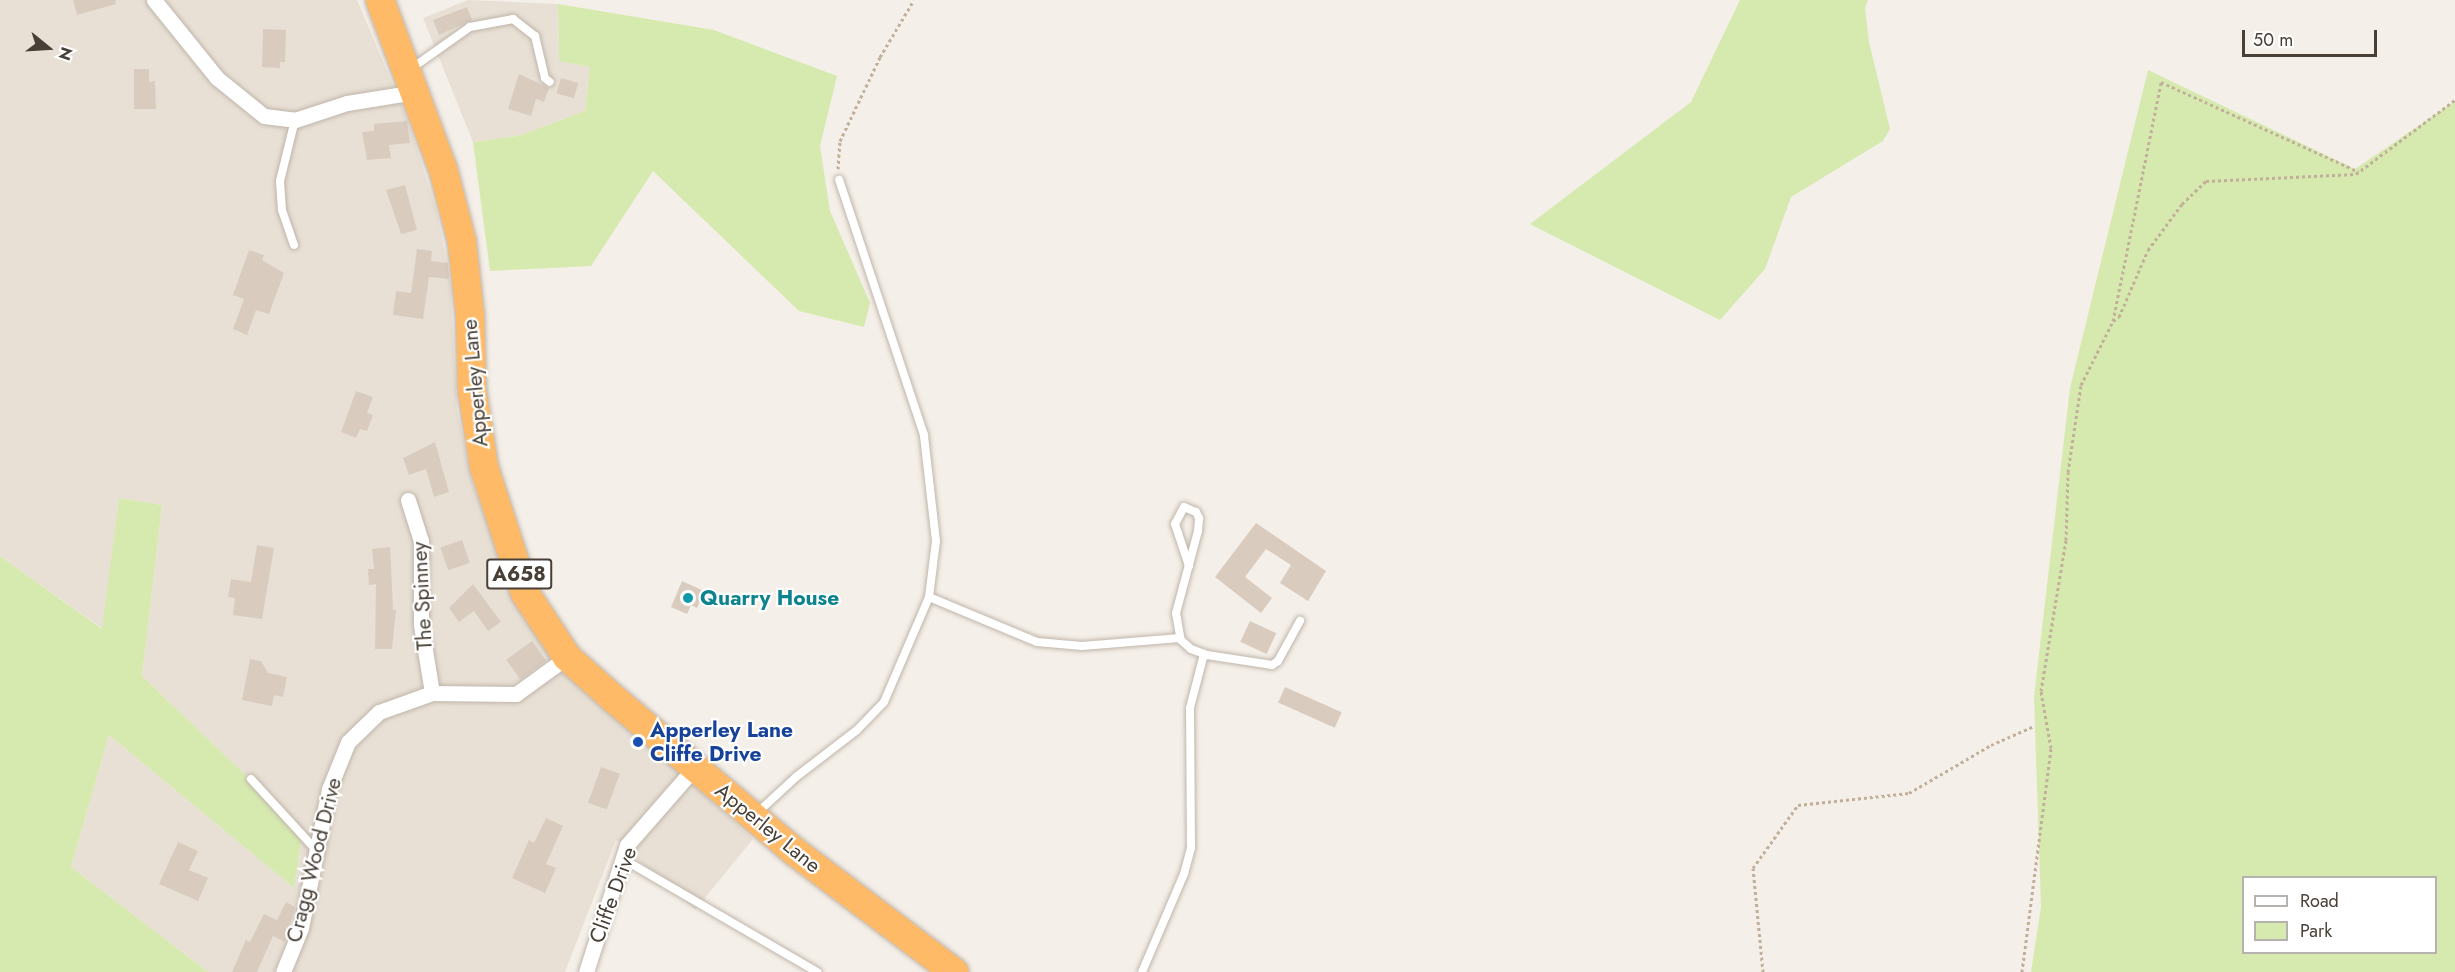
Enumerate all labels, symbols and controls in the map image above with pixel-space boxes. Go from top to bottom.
north arrow [18,18,78,78]
scale bar [2245,18,2380,56]
text: 50 m [2253,27,2293,53]
text: N [53,44,78,63]
street label: Apperley Lane [457,318,493,448]
street label: The Spinney [407,541,437,651]
road number: A658 [486,557,552,591]
place label: Quarry House [700,585,839,611]
marker: Quarry House [681,591,695,605]
place label: Apperley Lane Cliffe Drive [650,717,793,767]
marker: Apperley Lane Cliffe Drive [631,735,645,749]
street label: Cragg Wood Drive [281,775,347,945]
street label: Apperley Lane [710,778,826,878]
street label: Cliffe Drive [584,843,642,947]
legend [2242,876,2437,954]
text: Road [2300,888,2339,914]
text: Park [2300,918,2332,944]

